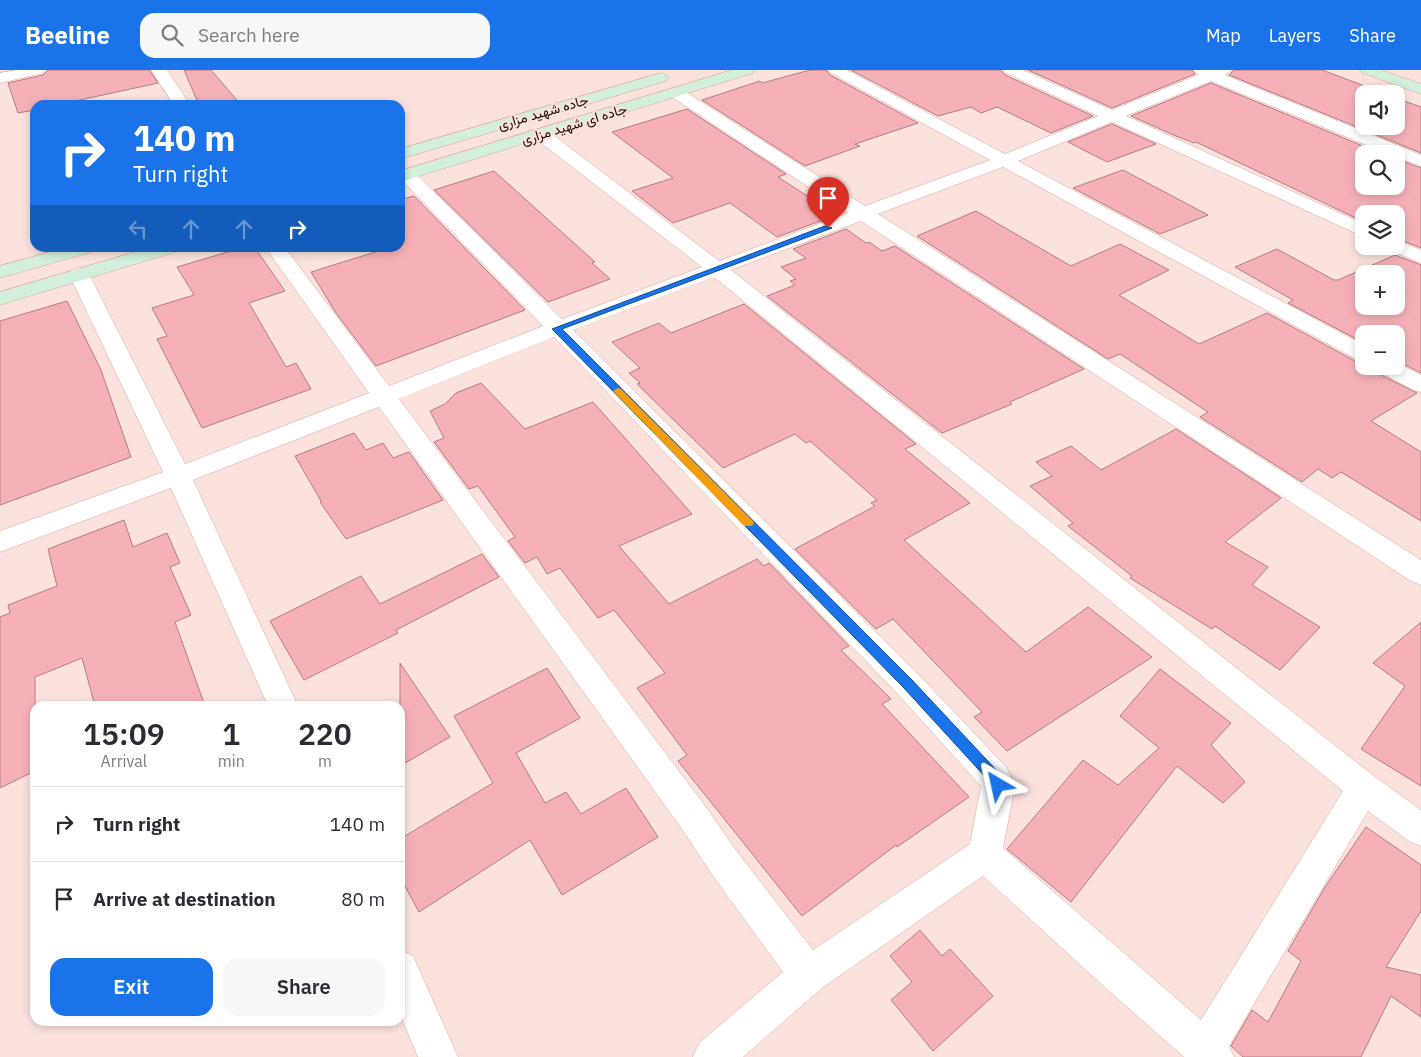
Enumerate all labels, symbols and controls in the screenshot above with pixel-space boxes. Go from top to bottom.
search box [140,13,490,58]
text: Beeline [25,19,110,51]
icon: search [158,21,186,49]
text: Search here [198,23,300,47]
text: Map [1206,24,1241,47]
text: Layers [1269,24,1321,47]
text: Share [1349,24,1396,47]
map controls [1355,85,1405,375]
button: sound [1355,85,1405,135]
street label: جاده شهید مزاری [496,90,590,134]
street label: جاده ای شهید مزاری [519,99,629,149]
text: 140 m [133,115,236,161]
icon: right [50,120,115,185]
button: search [1355,145,1405,195]
text: Turn right [133,159,228,188]
pin [807,177,849,228]
icon: arrive [814,184,842,212]
button: layers [1355,205,1405,255]
icon: left [124,215,152,243]
icon: ahead [177,215,205,243]
icon: ahead [230,215,258,243]
icon: right [283,215,311,243]
button: + [1355,265,1405,315]
button: − [1355,325,1405,375]
text: 15:09 [83,714,165,753]
text: 1 [222,714,240,753]
text: 220 [298,714,352,753]
text: Arrival [101,751,147,771]
text: min [218,751,245,771]
text: m [318,751,332,771]
position arrow [971,758,1023,810]
icon: right [50,810,78,838]
text: Turn right [93,812,180,836]
text: 140 m [330,812,385,836]
icon: arrive [50,885,78,913]
text: Arrive at destination [93,887,276,911]
text: 80 m [341,887,385,911]
button: Exit [50,958,213,1016]
button: Share [223,958,385,1016]

